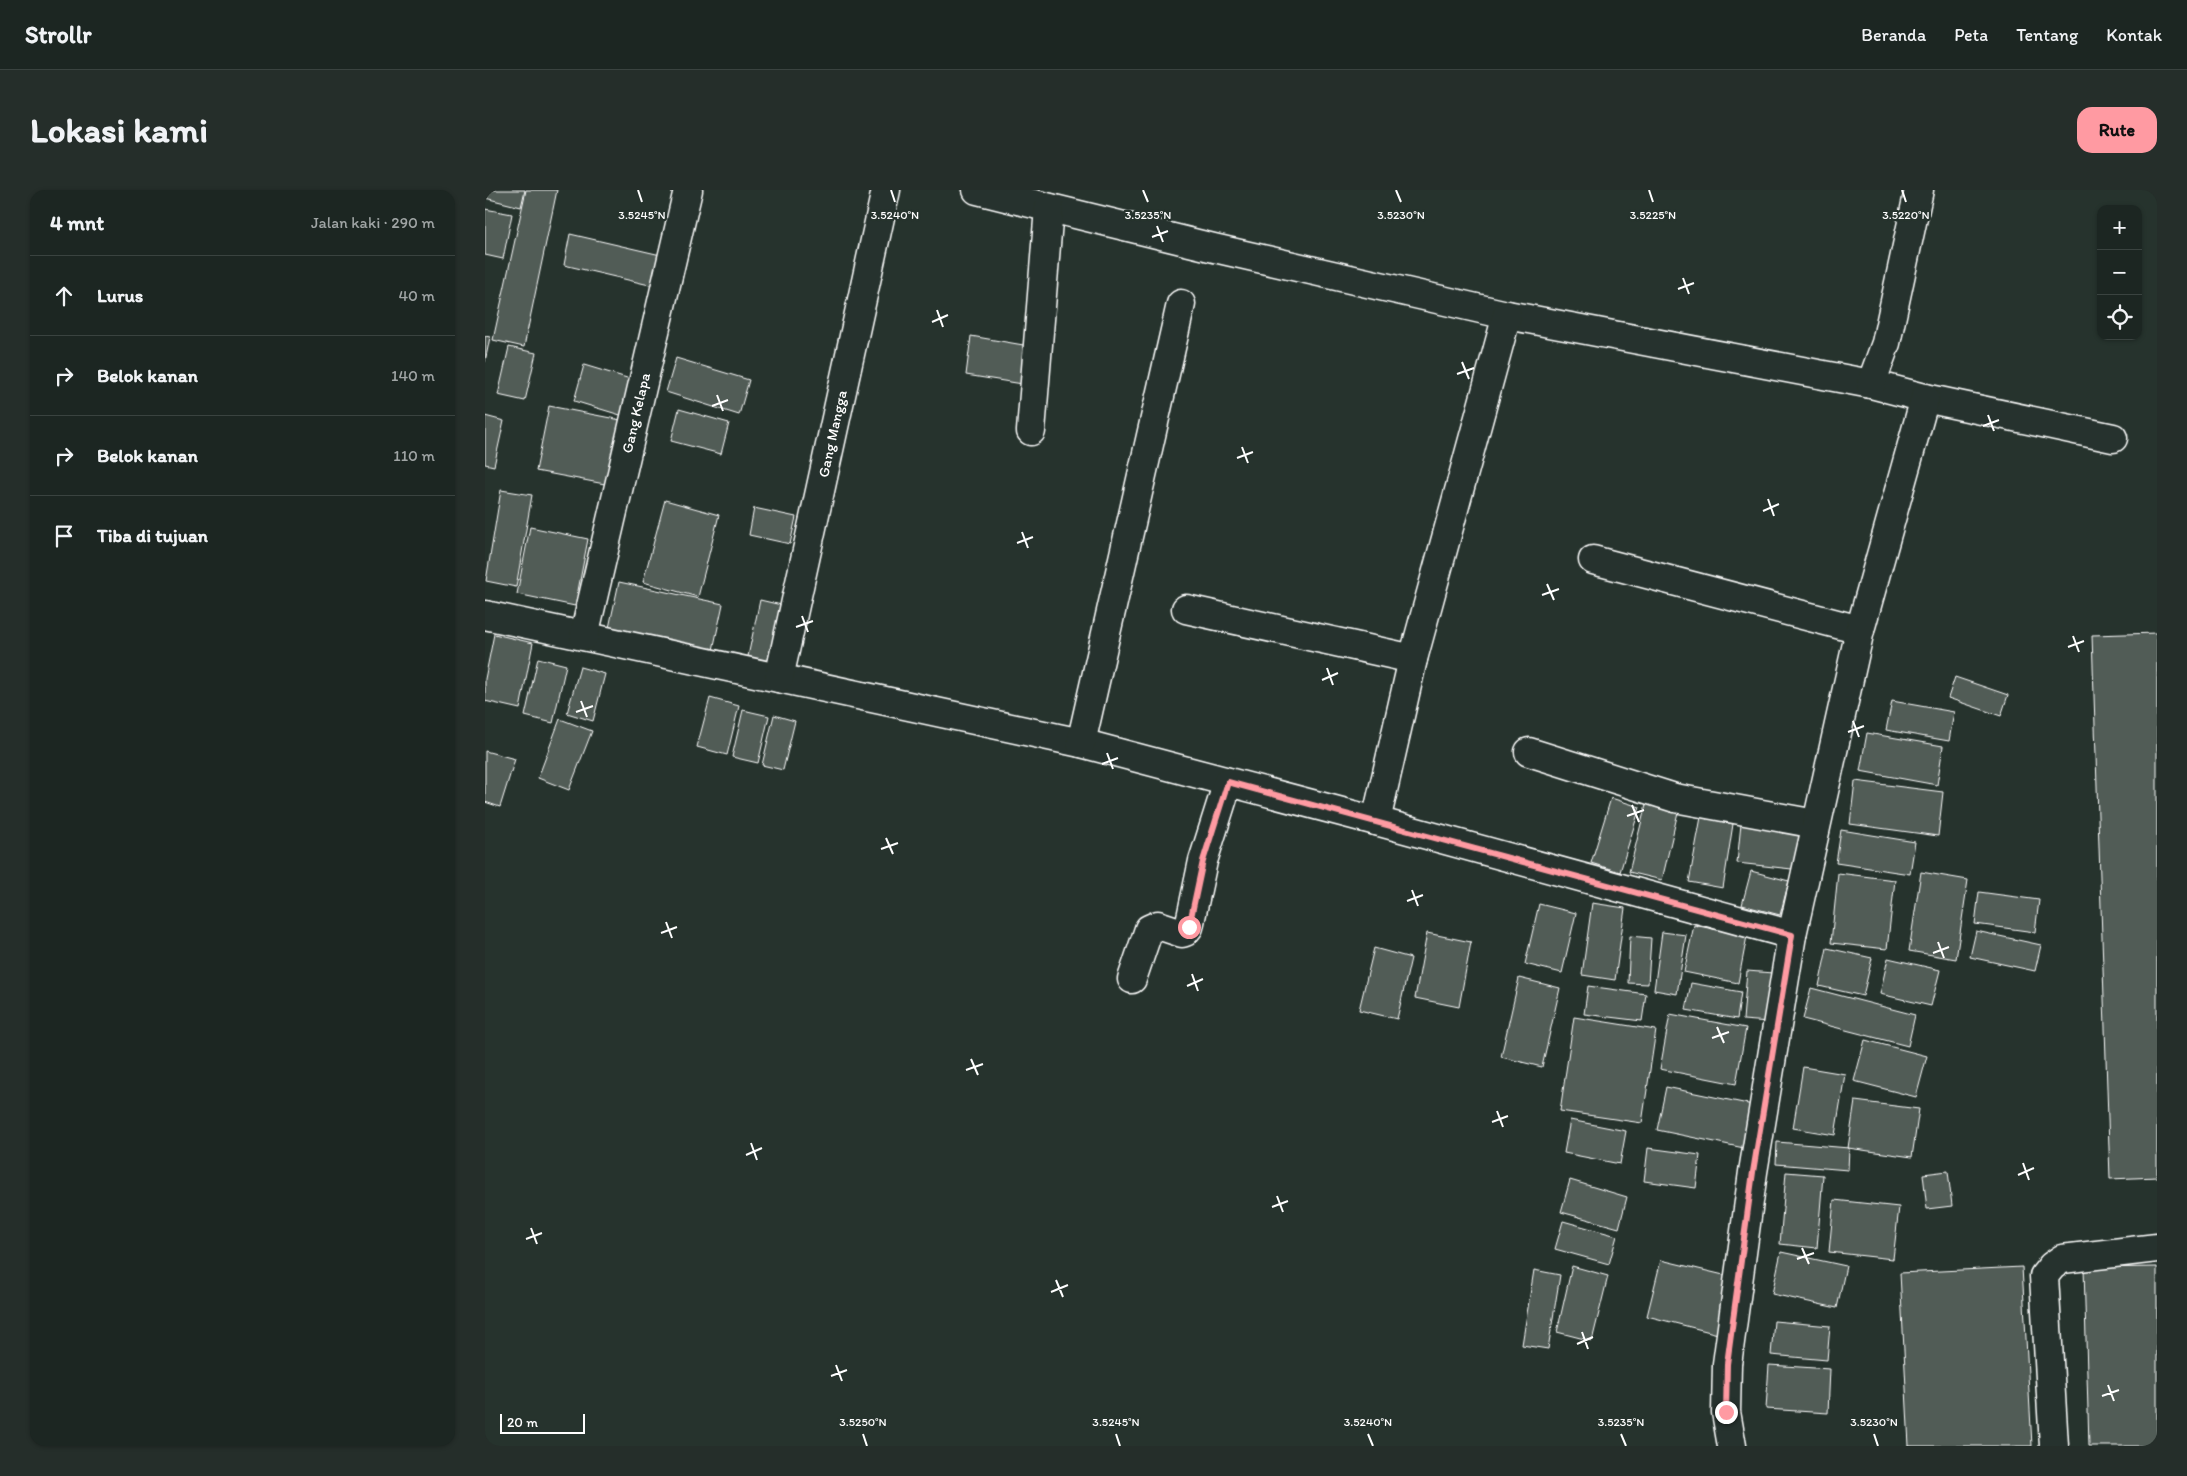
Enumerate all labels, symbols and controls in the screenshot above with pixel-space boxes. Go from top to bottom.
text: Strollr [25,20,91,49]
text: Beranda [1861,24,1926,46]
text: Peta [1954,24,1988,46]
text: Tentang [2016,24,2078,46]
text: Kontak [2106,24,2162,46]
button: Rute [2077,107,2157,153]
text: Lokasi kami [30,109,208,151]
map controls [2097,205,2142,340]
button: + [2097,205,2142,250]
text: 3.5245°N [618,208,666,222]
text: 3.5240°N [871,208,919,222]
text: 3.5235°N [1125,208,1171,222]
text: 3.5230°N [1377,208,1425,222]
text: 3.5225°N [1630,208,1676,222]
text: 3.5220°N [1882,208,1930,222]
text: 4 mnt [50,210,104,235]
text: Jalan kaki · 290 m [311,213,435,232]
button: − [2097,250,2142,295]
icon: ahead [50,282,78,310]
text: Lurus [97,284,143,307]
text: 40 m [398,286,435,305]
button: locate [2097,295,2142,340]
icon: right [50,362,78,390]
text: Belok kanan [97,364,198,387]
text: 140 m [391,366,435,385]
street label: Gang Kelapa [618,371,654,455]
street label: Gang Mangga [814,388,851,479]
icon: right [50,442,78,470]
text: Belok kanan [97,444,198,467]
text: 110 m [393,446,435,465]
icon: arrive [50,522,78,550]
text: Tiba di tujuan [97,524,208,547]
route start [1178,916,1201,939]
route end [1715,1401,1738,1424]
scale bar [500,1411,585,1434]
text: 20 m [507,1414,538,1431]
text: 3.5250°N [839,1415,887,1429]
text: 3.5245°N [1092,1415,1140,1429]
text: 3.5240°N [1344,1415,1392,1429]
text: 3.5235°N [1598,1415,1644,1429]
text: 3.5230°N [1850,1415,1898,1429]

